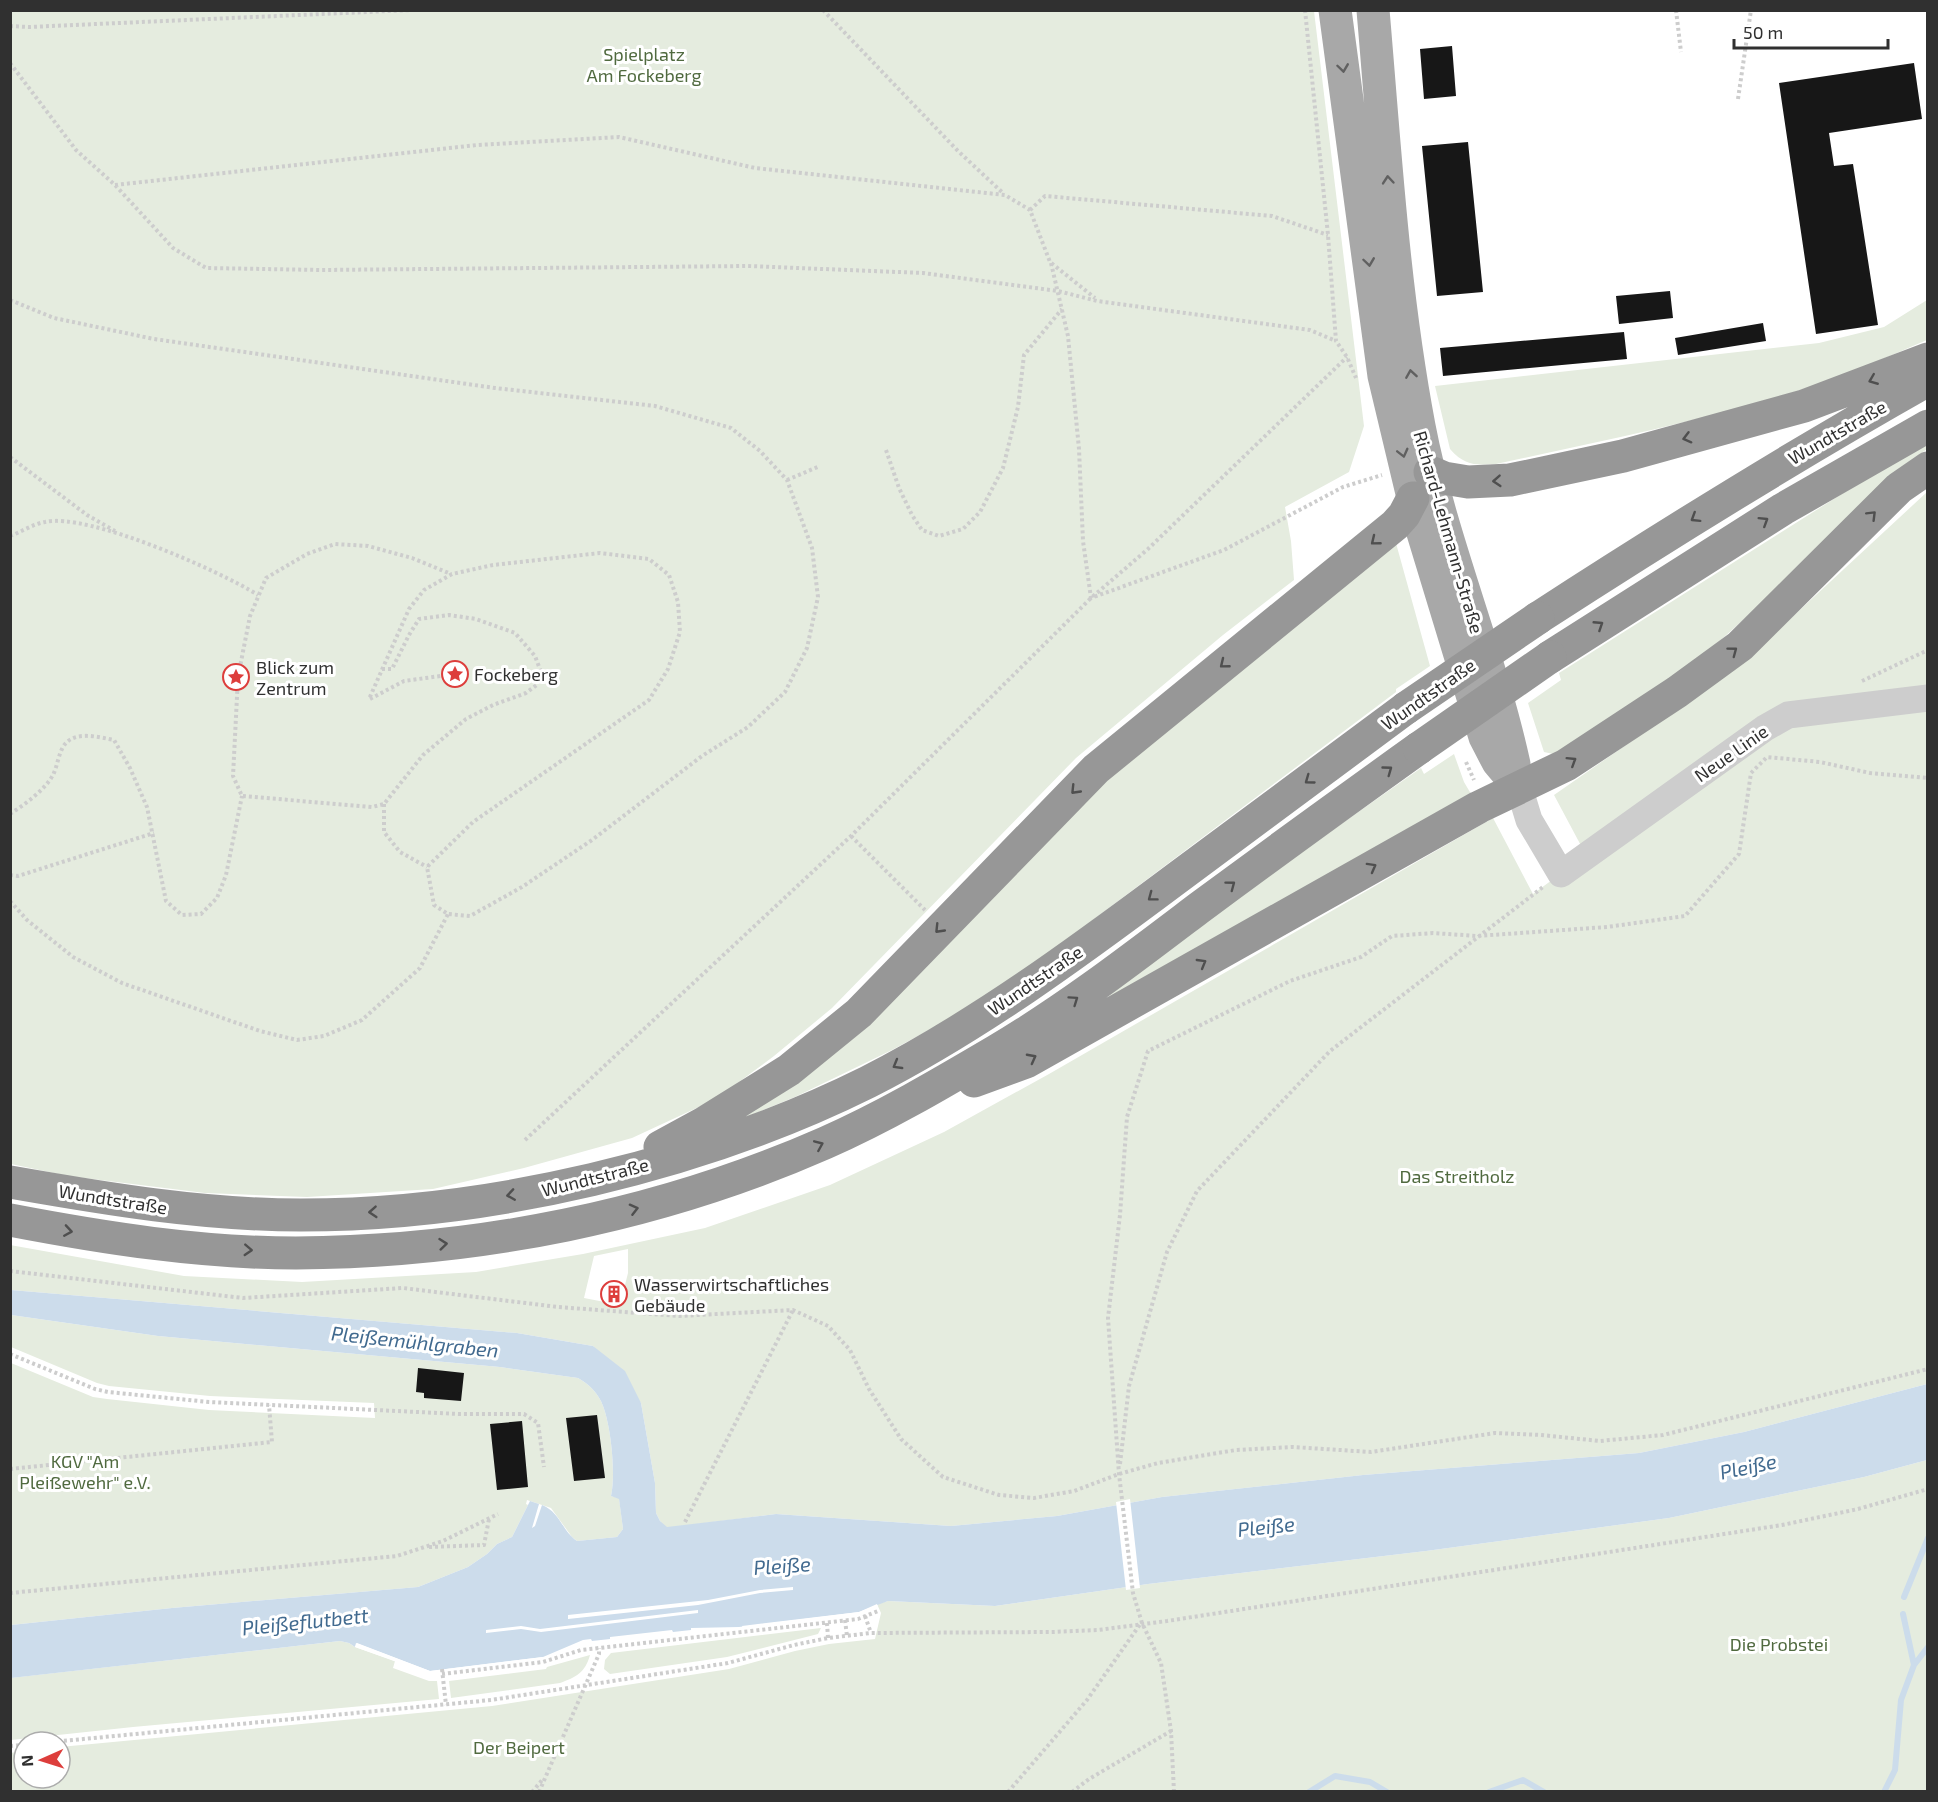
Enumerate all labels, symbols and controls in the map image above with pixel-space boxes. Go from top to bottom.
scale bar [1734,12,1888,50]
text: 50 m [1743,21,1783,43]
park label: Spielplatz Am Fockeberg [586,43,702,86]
one-way arrow [1336,64,1348,73]
one-way arrow [1382,176,1395,185]
one-way arrow [1362,257,1374,266]
one-way arrow [1405,369,1417,378]
one-way arrow [1868,373,1879,386]
street label: Wundtstraße [1784,395,1890,469]
street label: Richard-Lehmann-Straße [1410,428,1488,636]
one-way arrow [1682,431,1693,443]
one-way arrow [1395,448,1408,458]
one-way arrow [1493,474,1502,487]
one-way arrow [1691,510,1701,522]
one-way arrow [1865,511,1876,522]
one-way arrow [1758,516,1768,528]
one-way arrow [1371,534,1382,545]
one-way arrow [1593,621,1604,632]
one-way arrow [1726,648,1737,659]
street label: Wundtstraße [1377,654,1479,734]
place label: Blick zum Zentrum [256,656,334,699]
one-way arrow [1220,657,1231,668]
place icon: Fockeberg [440,659,470,689]
place icon: Blick zum Zentrum [221,662,251,692]
place label: Fockeberg [474,663,558,685]
street label: Neue Linie [1690,720,1772,786]
one-way arrow [1566,757,1576,769]
one-way arrow [1382,766,1393,777]
one-way arrow [1304,773,1315,784]
one-way arrow [1072,782,1083,793]
one-way arrow [1366,863,1376,874]
one-way arrow [1225,881,1236,892]
one-way arrow [1148,890,1159,901]
one-way arrow [935,922,946,933]
street label: Wundtstraße [983,940,1087,1020]
one-way arrow [1196,959,1206,970]
one-way arrow [1067,996,1078,1007]
one-way arrow [1026,1054,1037,1066]
one-way arrow [893,1058,903,1069]
one-way arrow [812,1140,823,1152]
street label: Wundtstraße [539,1153,651,1201]
park label: Das Streitholz [1399,1165,1515,1187]
street label: Wundtstraße [57,1180,169,1218]
one-way arrow [506,1189,515,1201]
one-way arrow [629,1203,639,1216]
one-way arrow [368,1205,377,1218]
one-way arrow [63,1224,73,1236]
one-way arrow [438,1238,447,1251]
one-way arrow [244,1244,253,1257]
place label: Wasserwirtschaftliches Gebäude [634,1273,829,1316]
building icon: Wasserwirtschaftliches Gebäude [599,1279,629,1309]
water label: Pleißemühlgraben [330,1320,500,1362]
water label: Pleiße [1717,1448,1779,1484]
park label: KGV "Am Pleißewehr" e.V. [19,1450,151,1493]
water label: Pleiße [1236,1511,1296,1541]
water label: Pleiße [752,1551,812,1579]
water label: Pleißeflutbett [241,1602,370,1640]
park label: Die Probstei [1730,1633,1828,1655]
north arrow [12,1730,72,1790]
park label: Der Beipert [473,1736,565,1758]
text: N [17,1755,36,1767]

